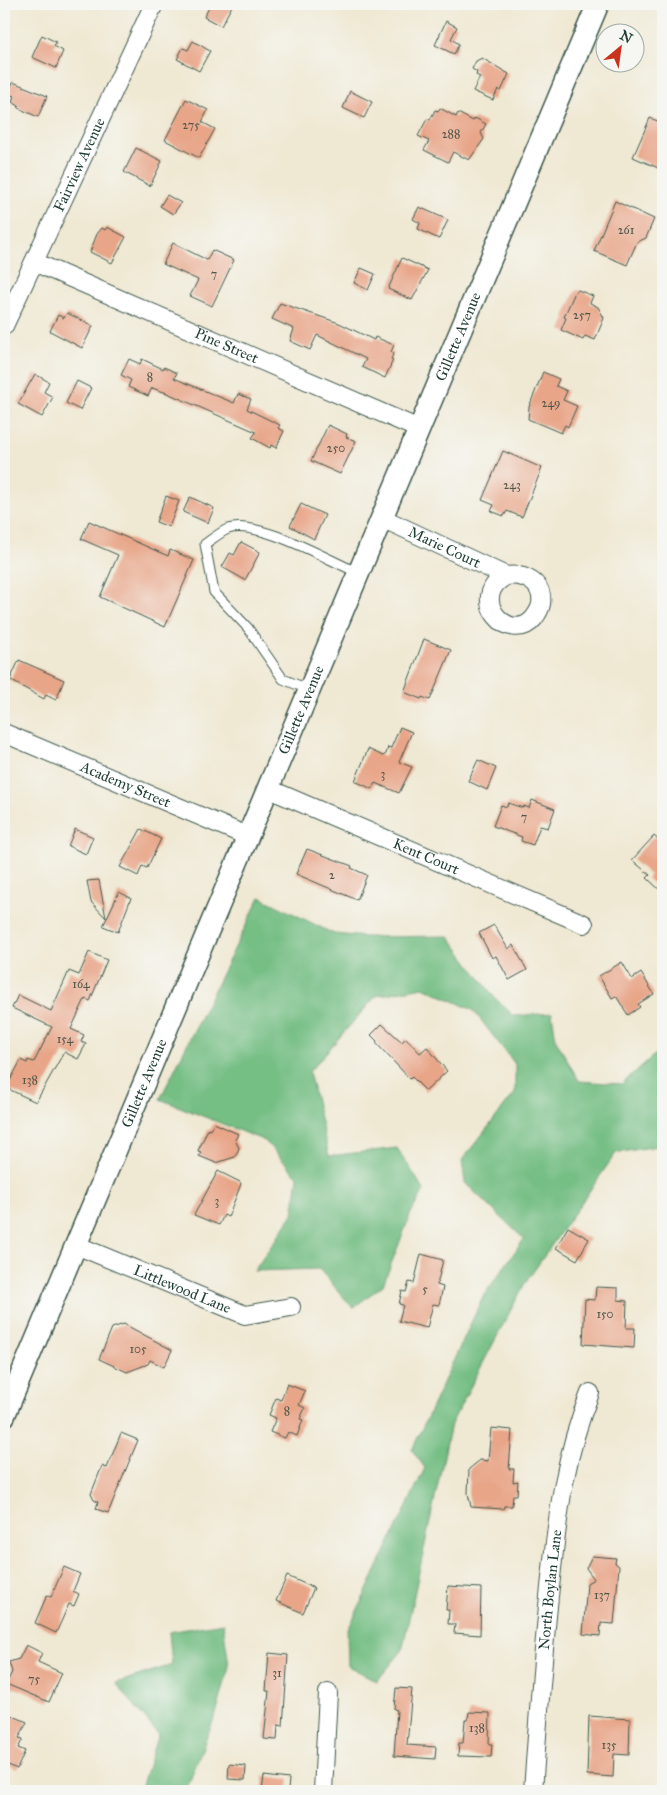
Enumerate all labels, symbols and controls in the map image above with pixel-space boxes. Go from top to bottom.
north arrow [594,22,644,72]
text: N [617,27,635,47]
street label: Fairview Avenue [50,115,109,214]
house number: 275 [182,118,200,132]
house number: 288 [442,127,460,141]
house number: 261 [618,223,635,237]
house number: 7 [211,267,217,281]
street label: Gillette Avenue [431,290,485,384]
house number: 257 [573,308,591,322]
street label: Pine Street [192,324,262,368]
house number: 8 [147,370,153,384]
house number: 249 [541,396,561,410]
house number: 250 [327,441,345,455]
house number: 243 [503,478,521,492]
street label: Marie Court [405,523,484,572]
street label: Gillette Avenue [274,663,328,757]
street label: Academy Street [77,757,174,812]
house number: 3 [381,767,386,781]
house number: 7 [521,810,527,824]
street label: Kent Court [390,834,463,879]
house number: 2 [329,868,335,882]
house number: 164 [72,977,90,991]
house number: 154 [57,1032,74,1046]
street label: Gillette Avenue [117,1036,171,1130]
house number: 138 [22,1073,38,1087]
house number: 3 [215,1194,220,1208]
street label: Littlewood Lane [131,1261,234,1317]
house number: 5 [422,1282,428,1296]
house number: 150 [596,1307,614,1321]
house number: 105 [129,1342,147,1356]
house number: 8 [284,1404,290,1418]
street label: North Boylan Lane [535,1529,565,1651]
house number: 137 [594,1588,610,1602]
house number: 31 [272,1666,282,1680]
house number: 75 [28,1672,40,1686]
house number: 138 [469,1721,485,1735]
house number: 135 [601,1738,617,1752]

